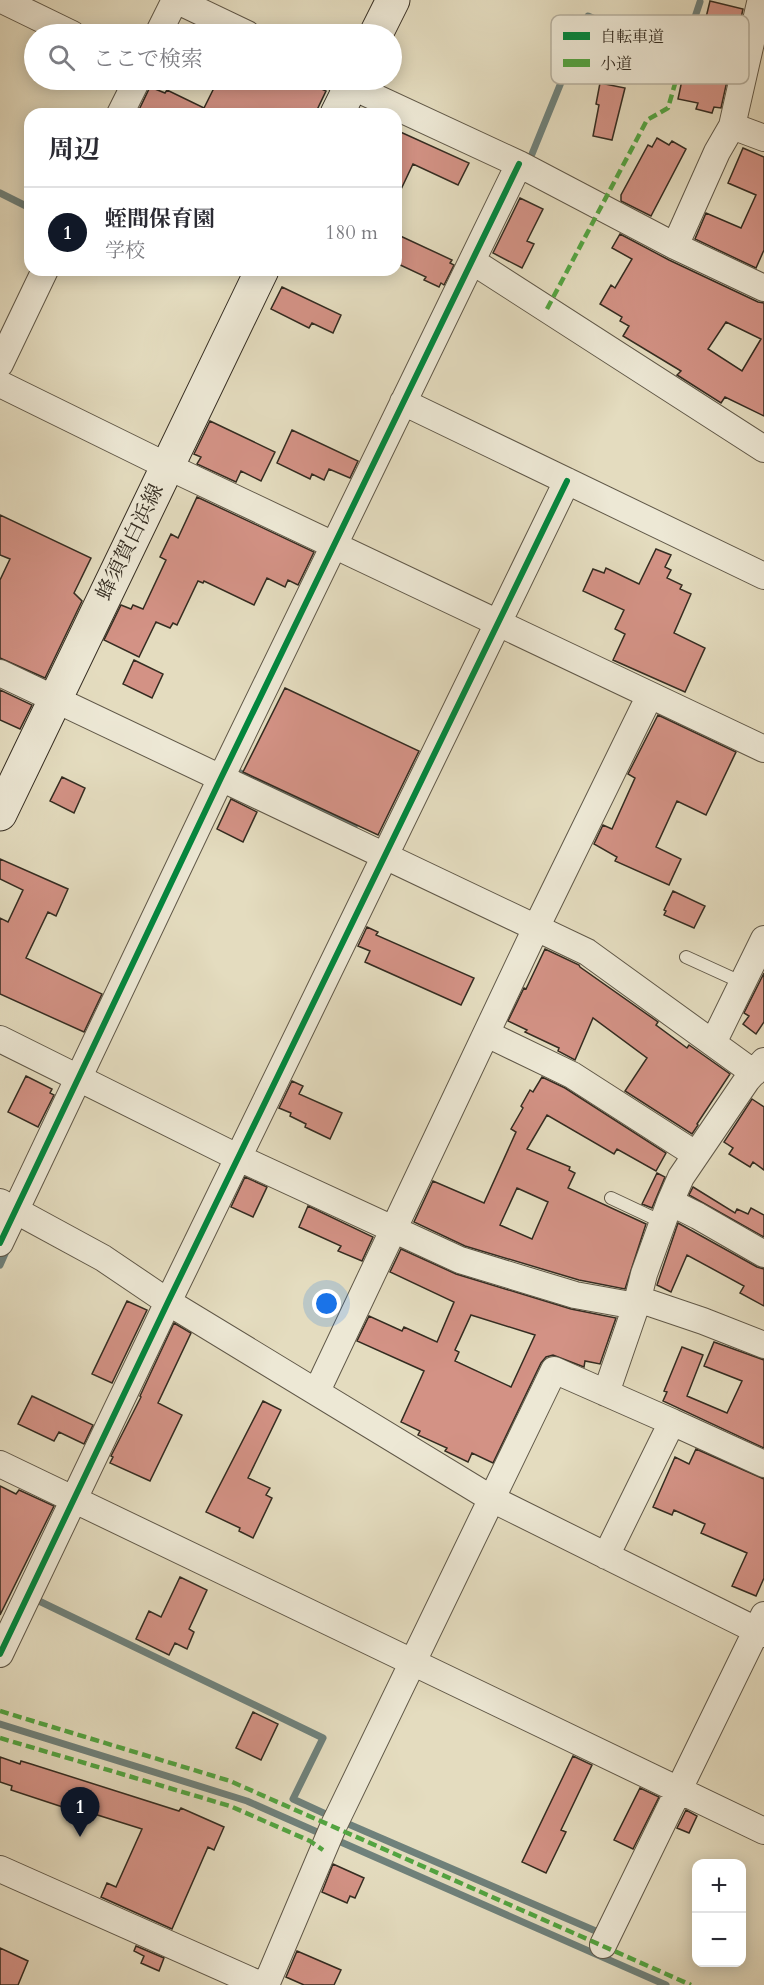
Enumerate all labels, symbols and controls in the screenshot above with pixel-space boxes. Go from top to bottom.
legend [551,15,749,84]
search box [24,24,402,90]
text: 自転車道 [600,26,664,48]
icon: search [45,41,78,74]
text: ここで検索 [93,44,203,74]
text: 小道 [600,53,632,75]
text: 周辺 [48,132,100,167]
text: 蛭間保育園 [105,204,215,234]
text: 1 [62,219,73,246]
text: 180 m [325,219,378,246]
text: 学校 [105,237,145,264]
street label: 蜂須賀白浜線 [89,479,171,605]
your location [312,1289,341,1318]
pin: 1 [60,1788,100,1837]
map controls [692,1859,746,1967]
button: + [692,1859,746,1913]
button: − [692,1913,746,1967]

